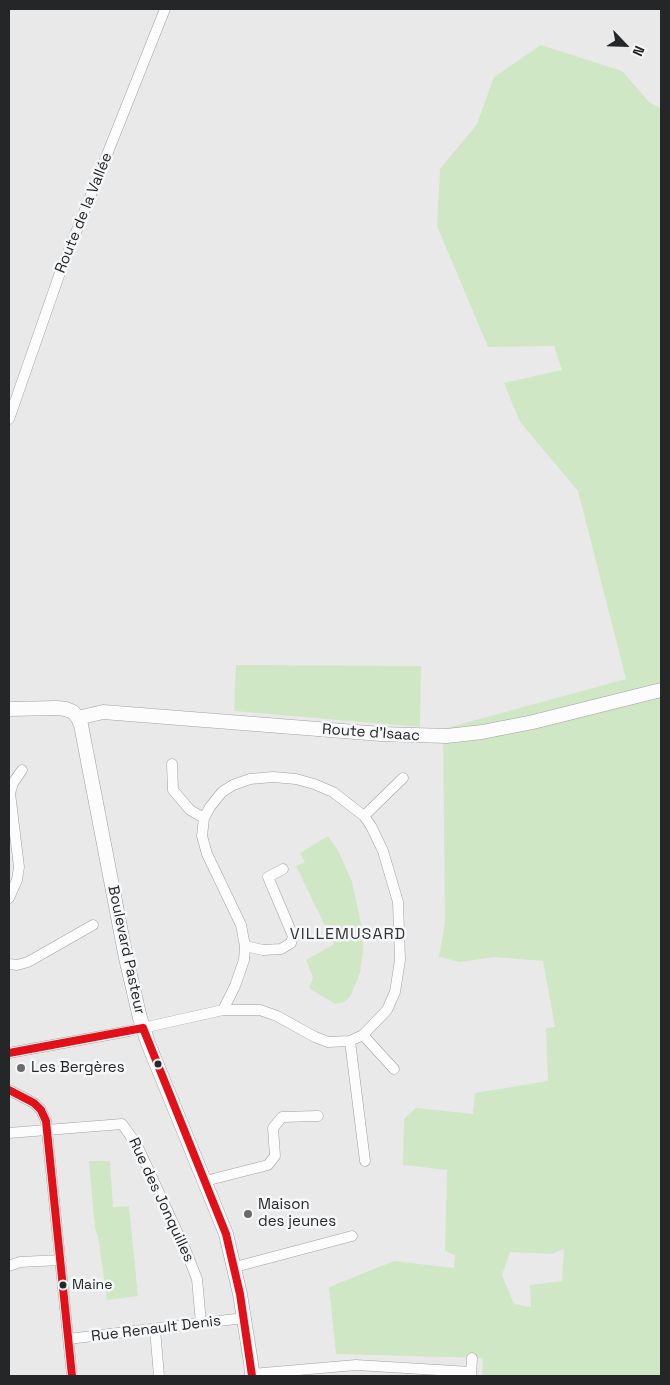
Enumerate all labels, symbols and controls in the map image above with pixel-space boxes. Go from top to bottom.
north arrow [600,20,650,70]
text: N [629,43,649,59]
street label: Route de la Vallée [52,150,116,276]
street label: Route d'Isaac [321,721,421,745]
street label: Boulevard Pasteur [104,884,148,1016]
district label: VILLEMUSARD [288,925,408,945]
place label: Les Bergères [31,1059,125,1077]
unlabelled marker [153,1059,163,1069]
marker: Les Bergères [15,1062,27,1074]
street label: Rue des Jonquilles [124,1135,198,1265]
place label: Maison des jeunes [258,1196,336,1231]
marker: Maison des jeunes [242,1208,254,1220]
place label: Maine [72,1277,112,1293]
marker: Maine [58,1280,68,1290]
street label: Rue Renault Denis [90,1312,222,1346]

